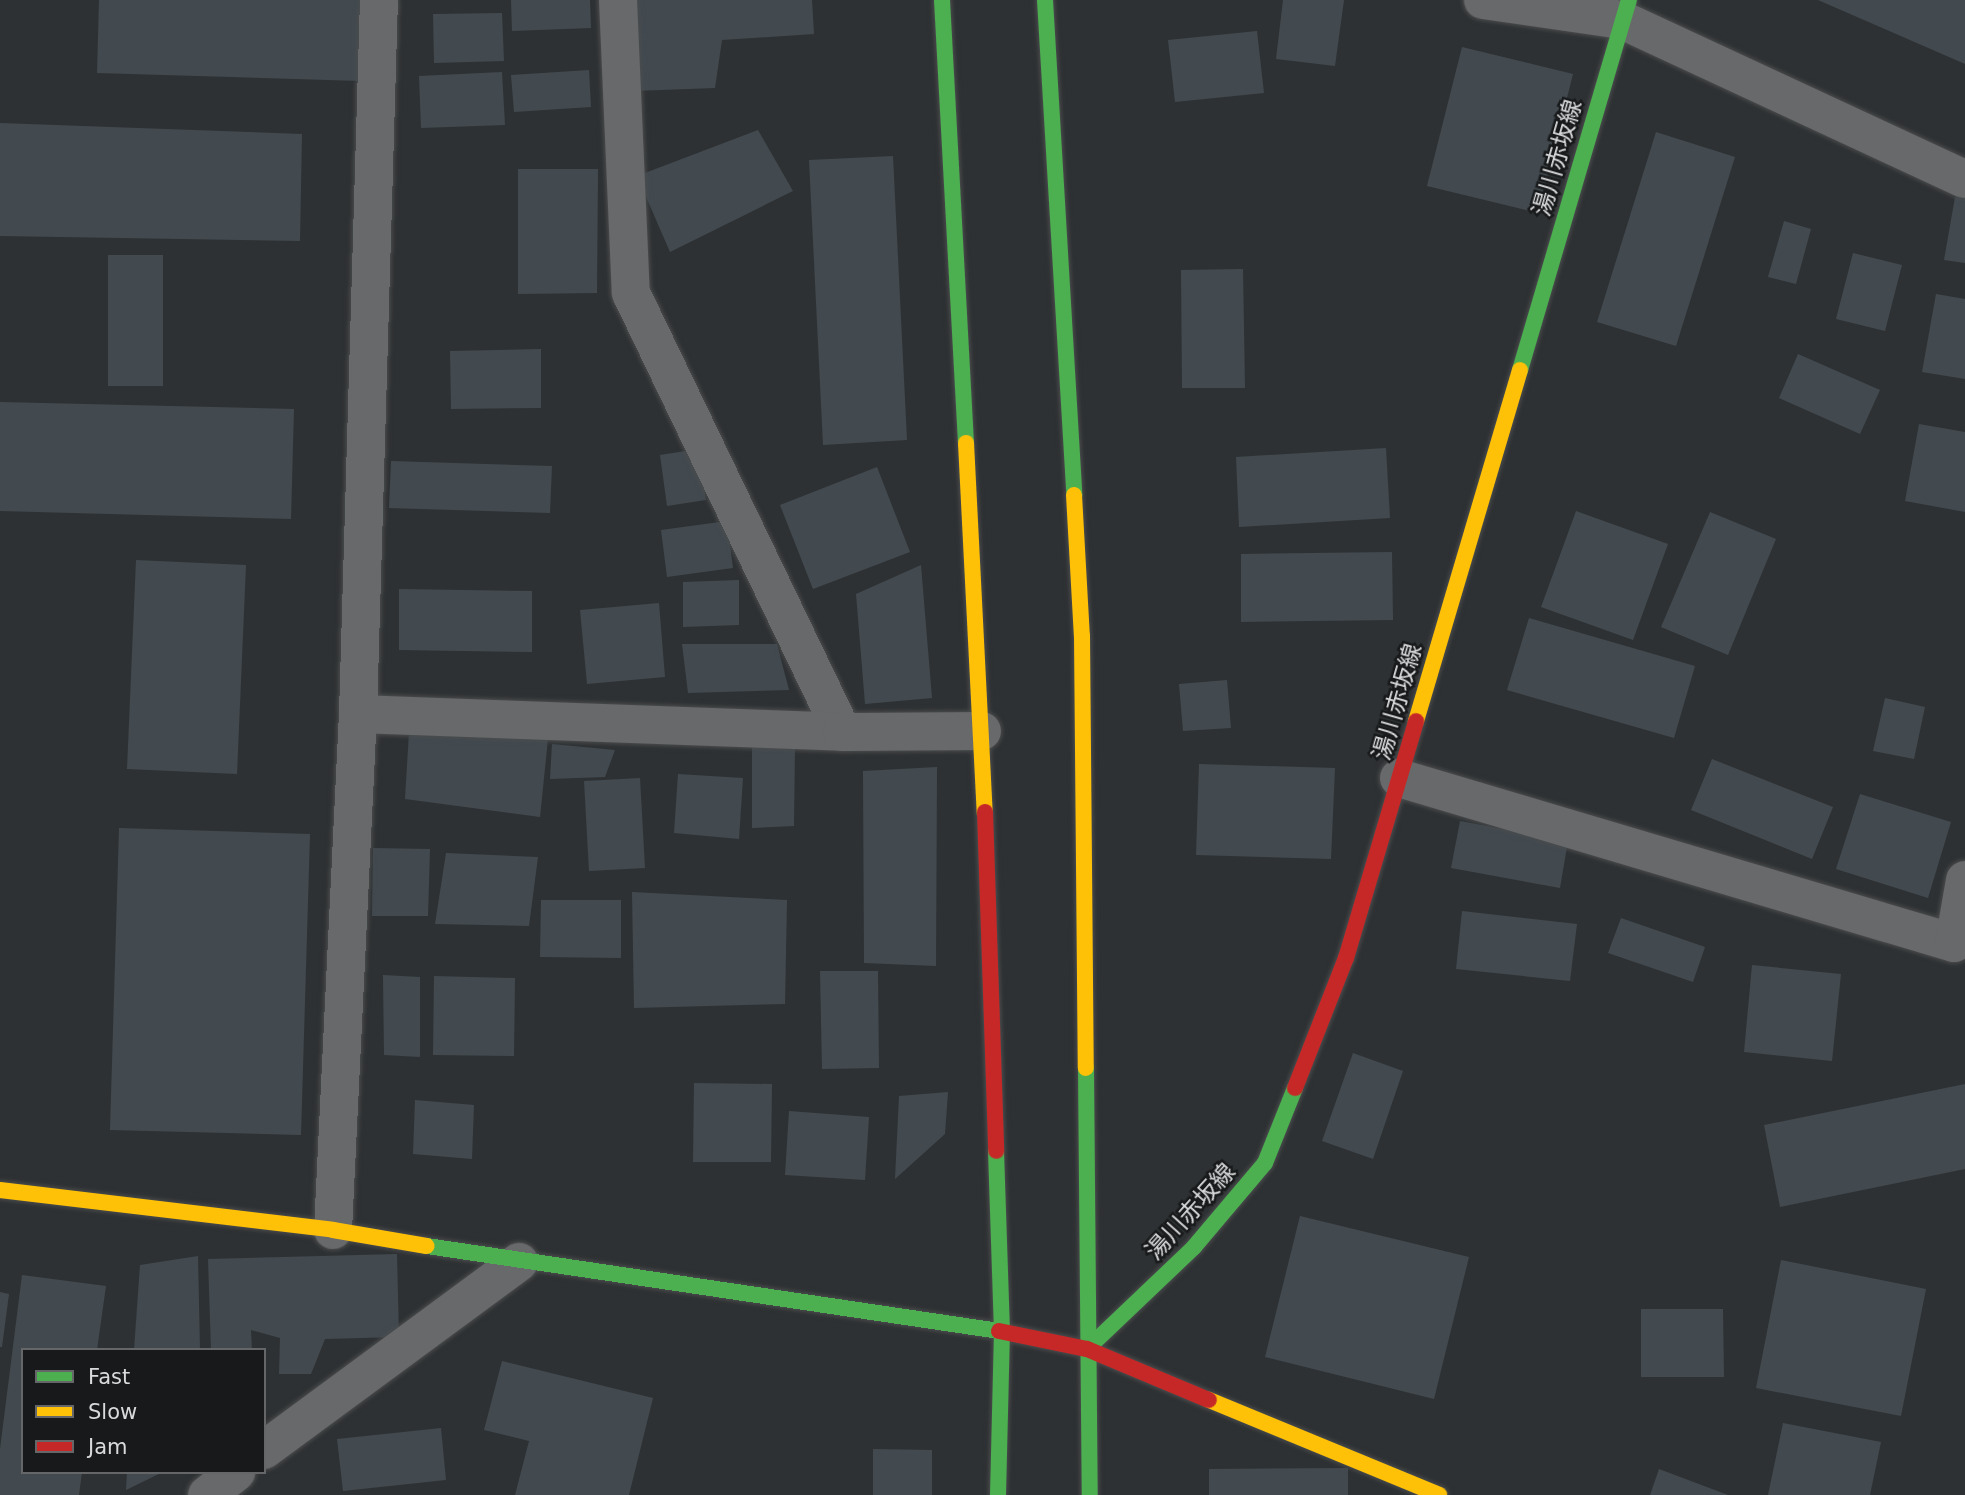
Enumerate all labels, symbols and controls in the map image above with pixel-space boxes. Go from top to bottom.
street label: 湯川赤坂線 [1528,96,1588,220]
street label: 湯川赤坂線 [1368,640,1428,764]
street label: 湯川赤坂線 [1140,1158,1242,1266]
legend [21,1348,266,1474]
text: Fast [88,1365,130,1389]
text: Slow [88,1400,137,1424]
text: Jam [88,1435,128,1459]

